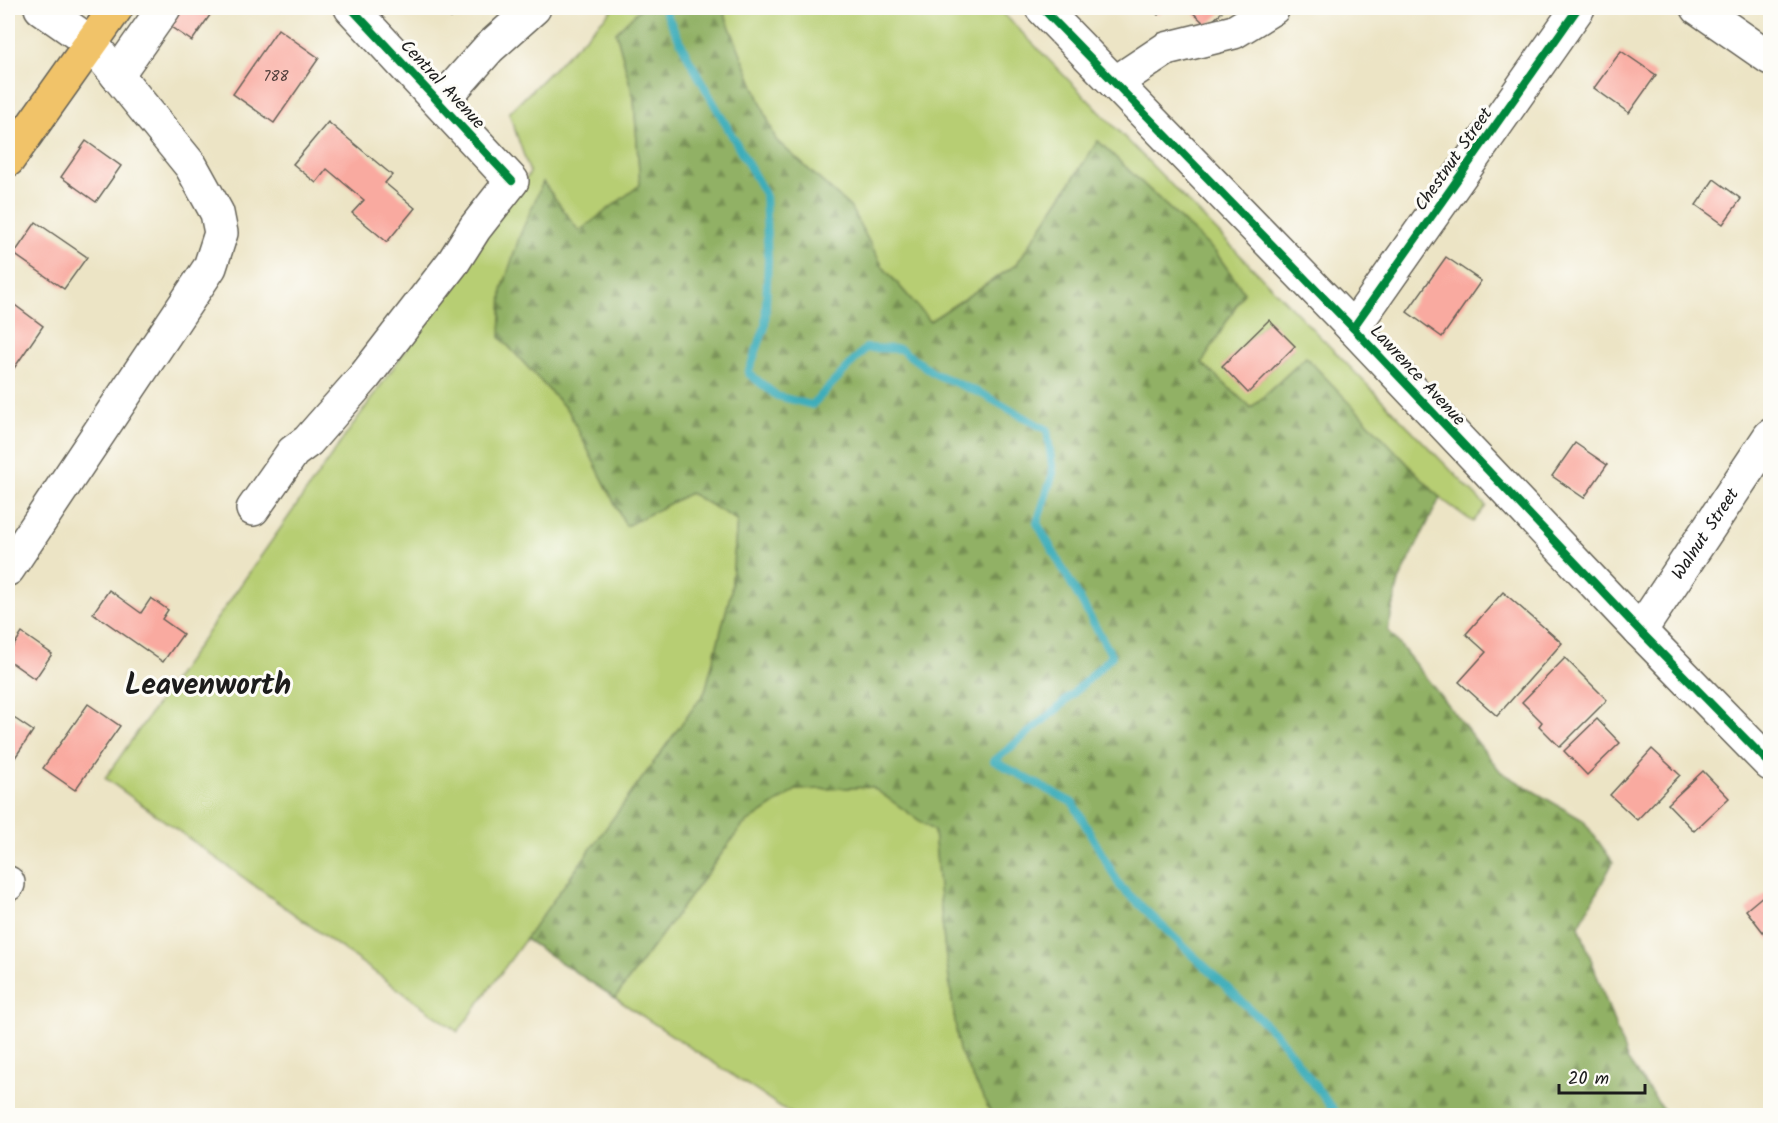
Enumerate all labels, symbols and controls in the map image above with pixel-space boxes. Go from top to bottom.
street label: Central Avenue [392,33,492,137]
house number: 788 [264,65,289,89]
street label: Chestnut Street [1408,101,1501,218]
street label: Lawrence Avenue [1362,318,1472,434]
street label: Walnut Street [1665,482,1748,586]
district label: Leavenworth [125,662,291,710]
scale bar [1559,1057,1644,1095]
text: 20 m [1568,1065,1609,1094]

